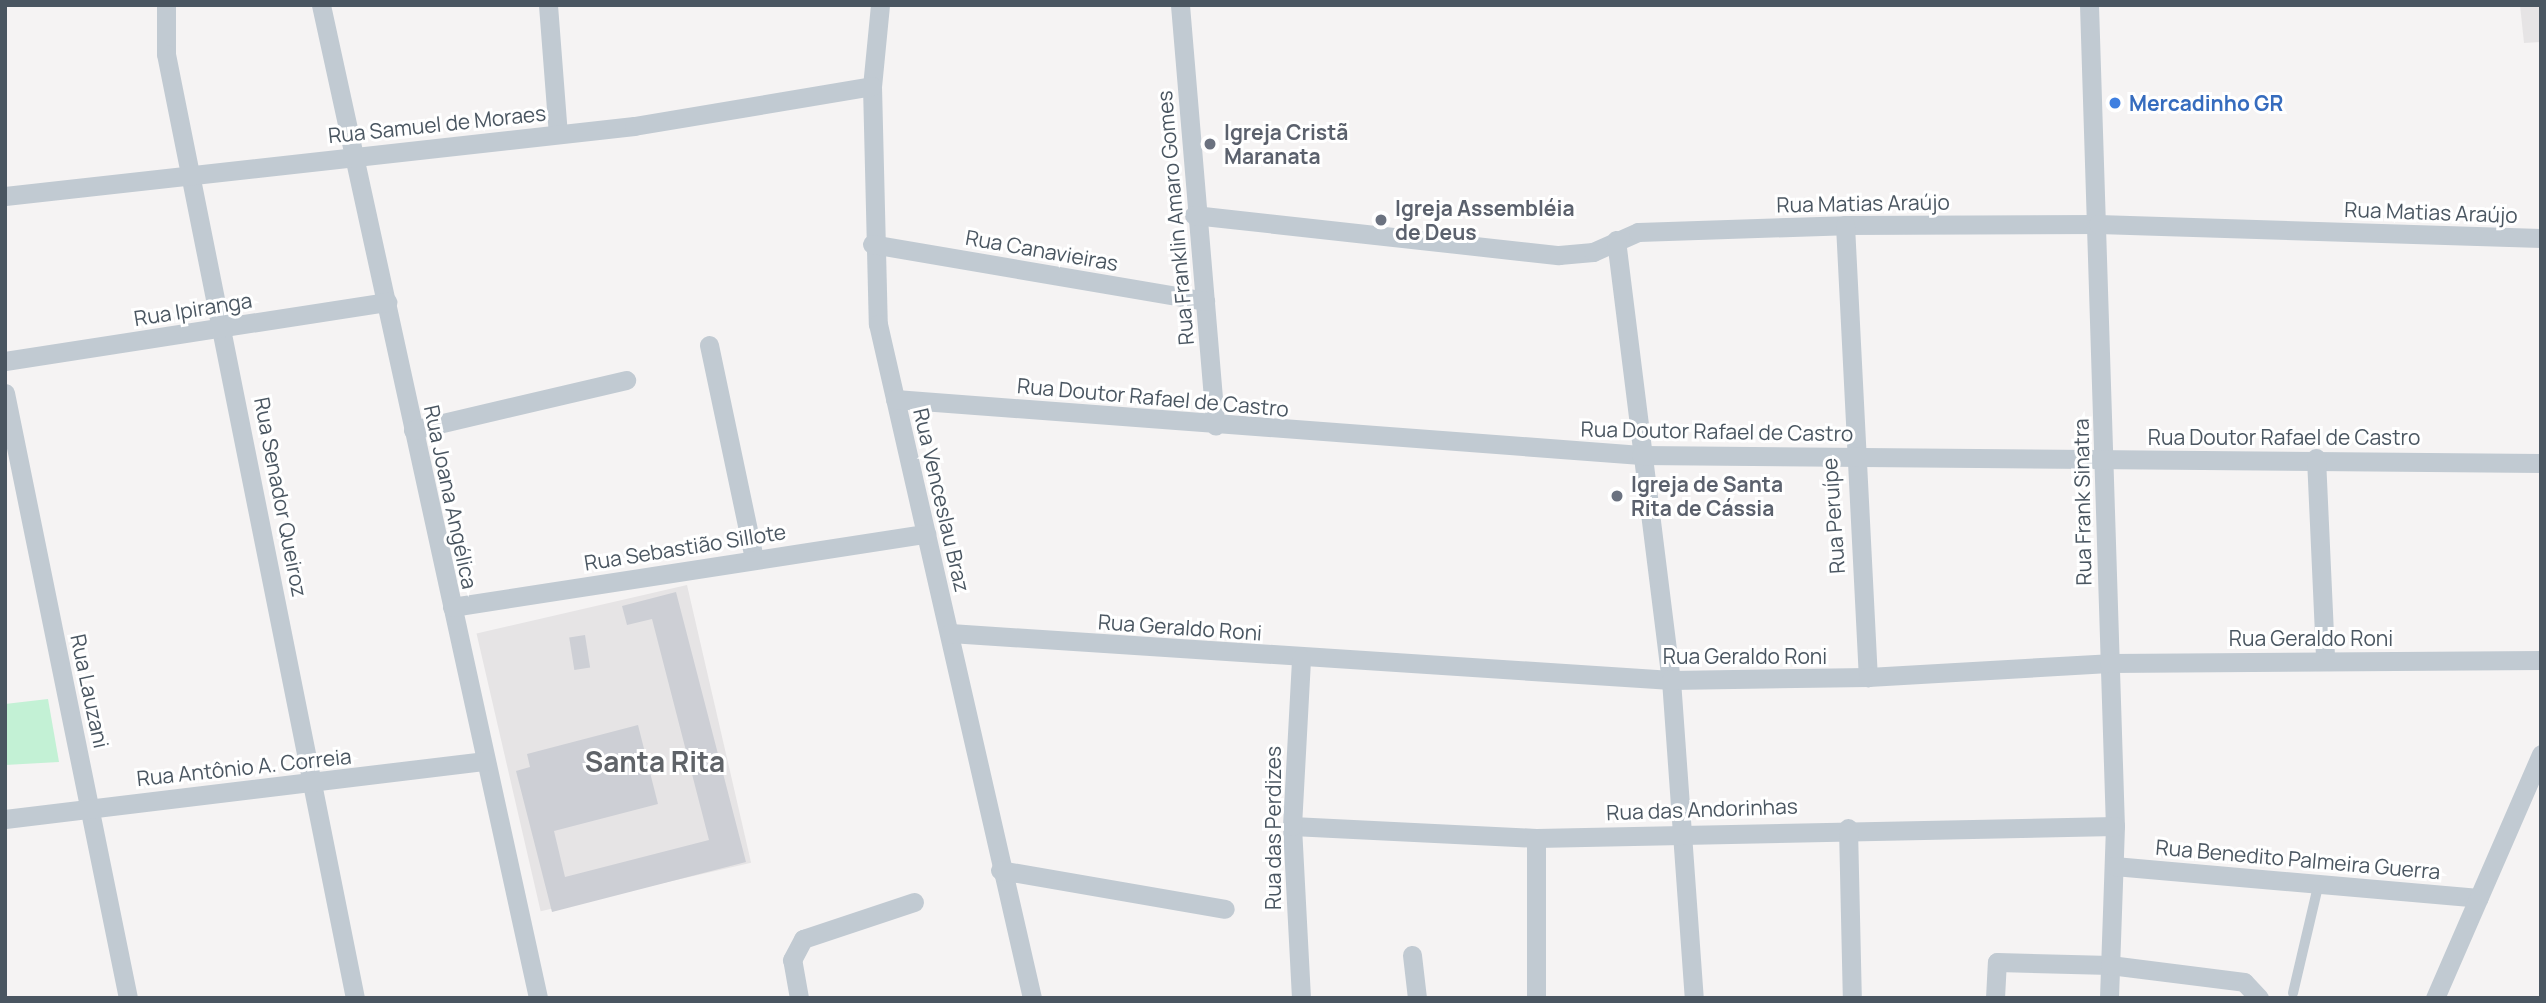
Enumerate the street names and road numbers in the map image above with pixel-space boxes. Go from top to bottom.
street label: Rua Franklin Amaro Gomes [1151,90,1199,346]
street label: Rua Samuel de Moraes [327,100,547,148]
street label: Rua Matias Araújo [1776,189,1950,217]
street label: Rua Matias Araújo [2344,196,2518,228]
street label: Rua Canavieiras [964,224,1120,276]
street label: Rua Ipiranga [132,287,254,331]
street label: Rua Doutor Rafael de Castro [1016,373,1290,421]
street label: Rua Senador Queiroz [249,395,313,599]
street label: Rua Joana Angélica [419,403,483,591]
street label: Rua Venceslau Braz [909,406,975,594]
street label: Rua Doutor Rafael de Castro [1580,416,1854,446]
street label: Rua Frank Sinatra [2068,418,2096,586]
street label: Rua Doutor Rafael de Castro [2148,424,2420,450]
street label: Rua Peruípe [1816,457,1850,575]
street label: Rua Sebastião Sillote [582,519,788,575]
street label: Rua Geraldo Roni [1097,609,1263,645]
street label: Rua Geraldo Roni [2229,625,2393,651]
street label: Rua Lauzani [66,632,114,750]
street label: Rua Geraldo Roni [1663,643,1827,669]
street label: Rua Antônio A. Correia [135,743,353,791]
street label: Rua das Perdizes [1260,746,1286,910]
street label: Rua das Andorinhas [1606,793,1798,825]
street label: Rua Benedito Palmeira Guerra [2155,834,2441,884]

